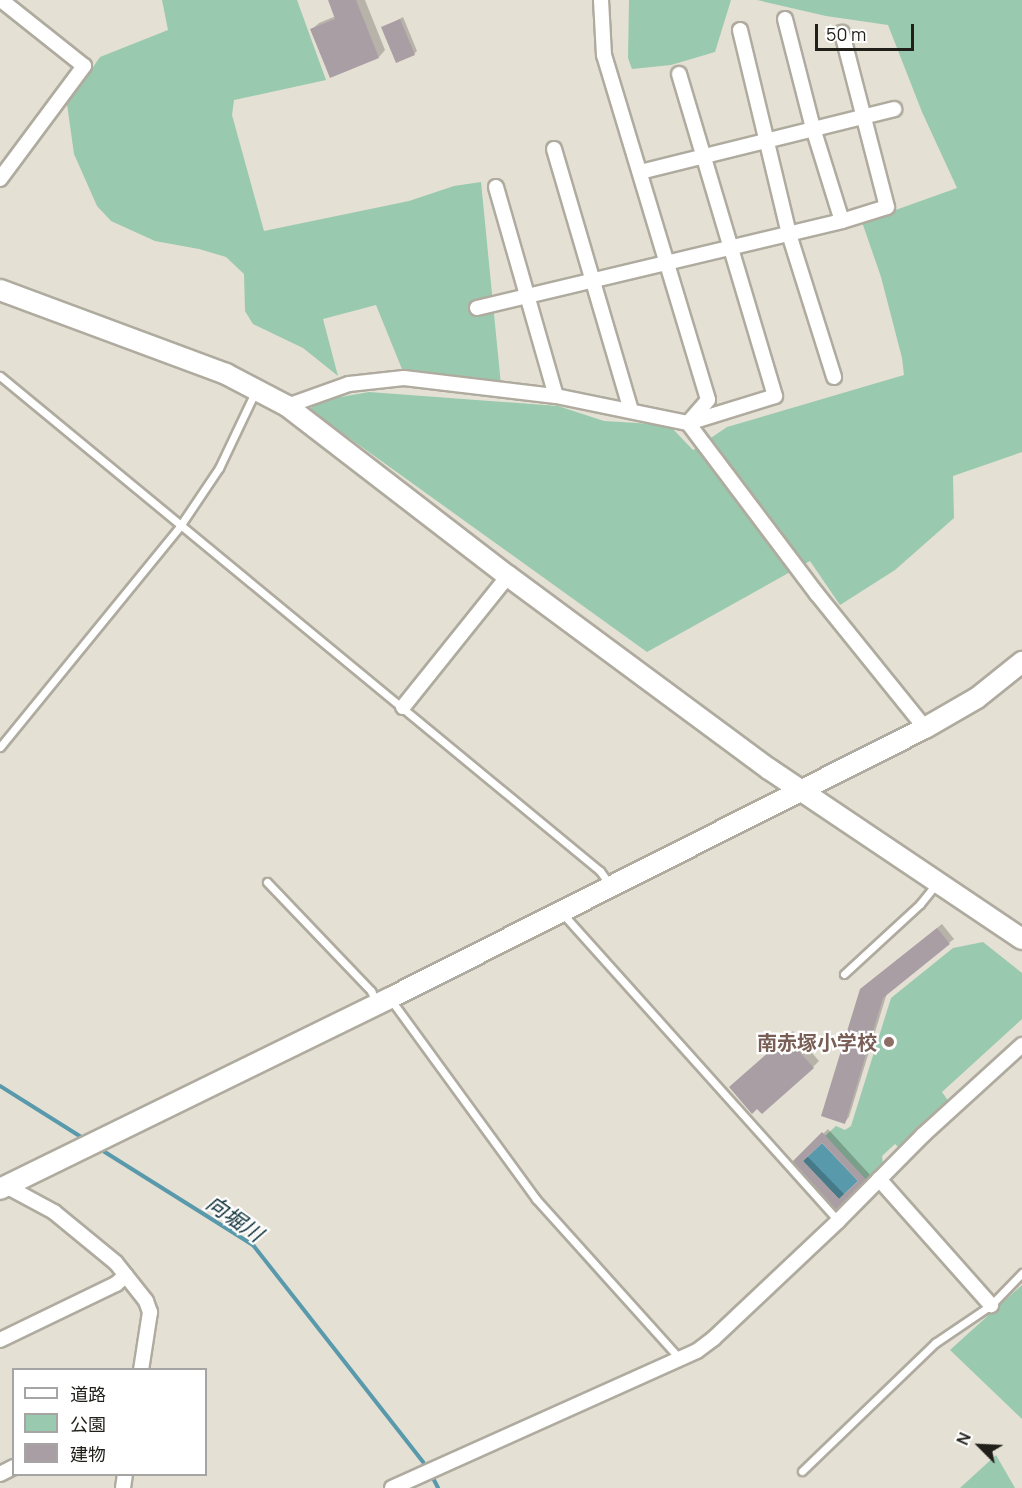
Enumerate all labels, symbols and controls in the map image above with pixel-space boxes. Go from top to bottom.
scale bar [818,12,917,50]
text: 50 m [826,22,866,46]
place label: 南赤塚小学校 [757,1030,877,1054]
marker: 南赤塚小学校 [882,1035,896,1049]
water label: 向堀川 [202,1190,268,1246]
legend [12,1368,207,1476]
text: 道路 [70,1382,106,1406]
text: 公園 [70,1412,106,1436]
north arrow [950,1416,1010,1476]
text: N [951,1429,976,1448]
text: 建物 [70,1442,106,1466]

